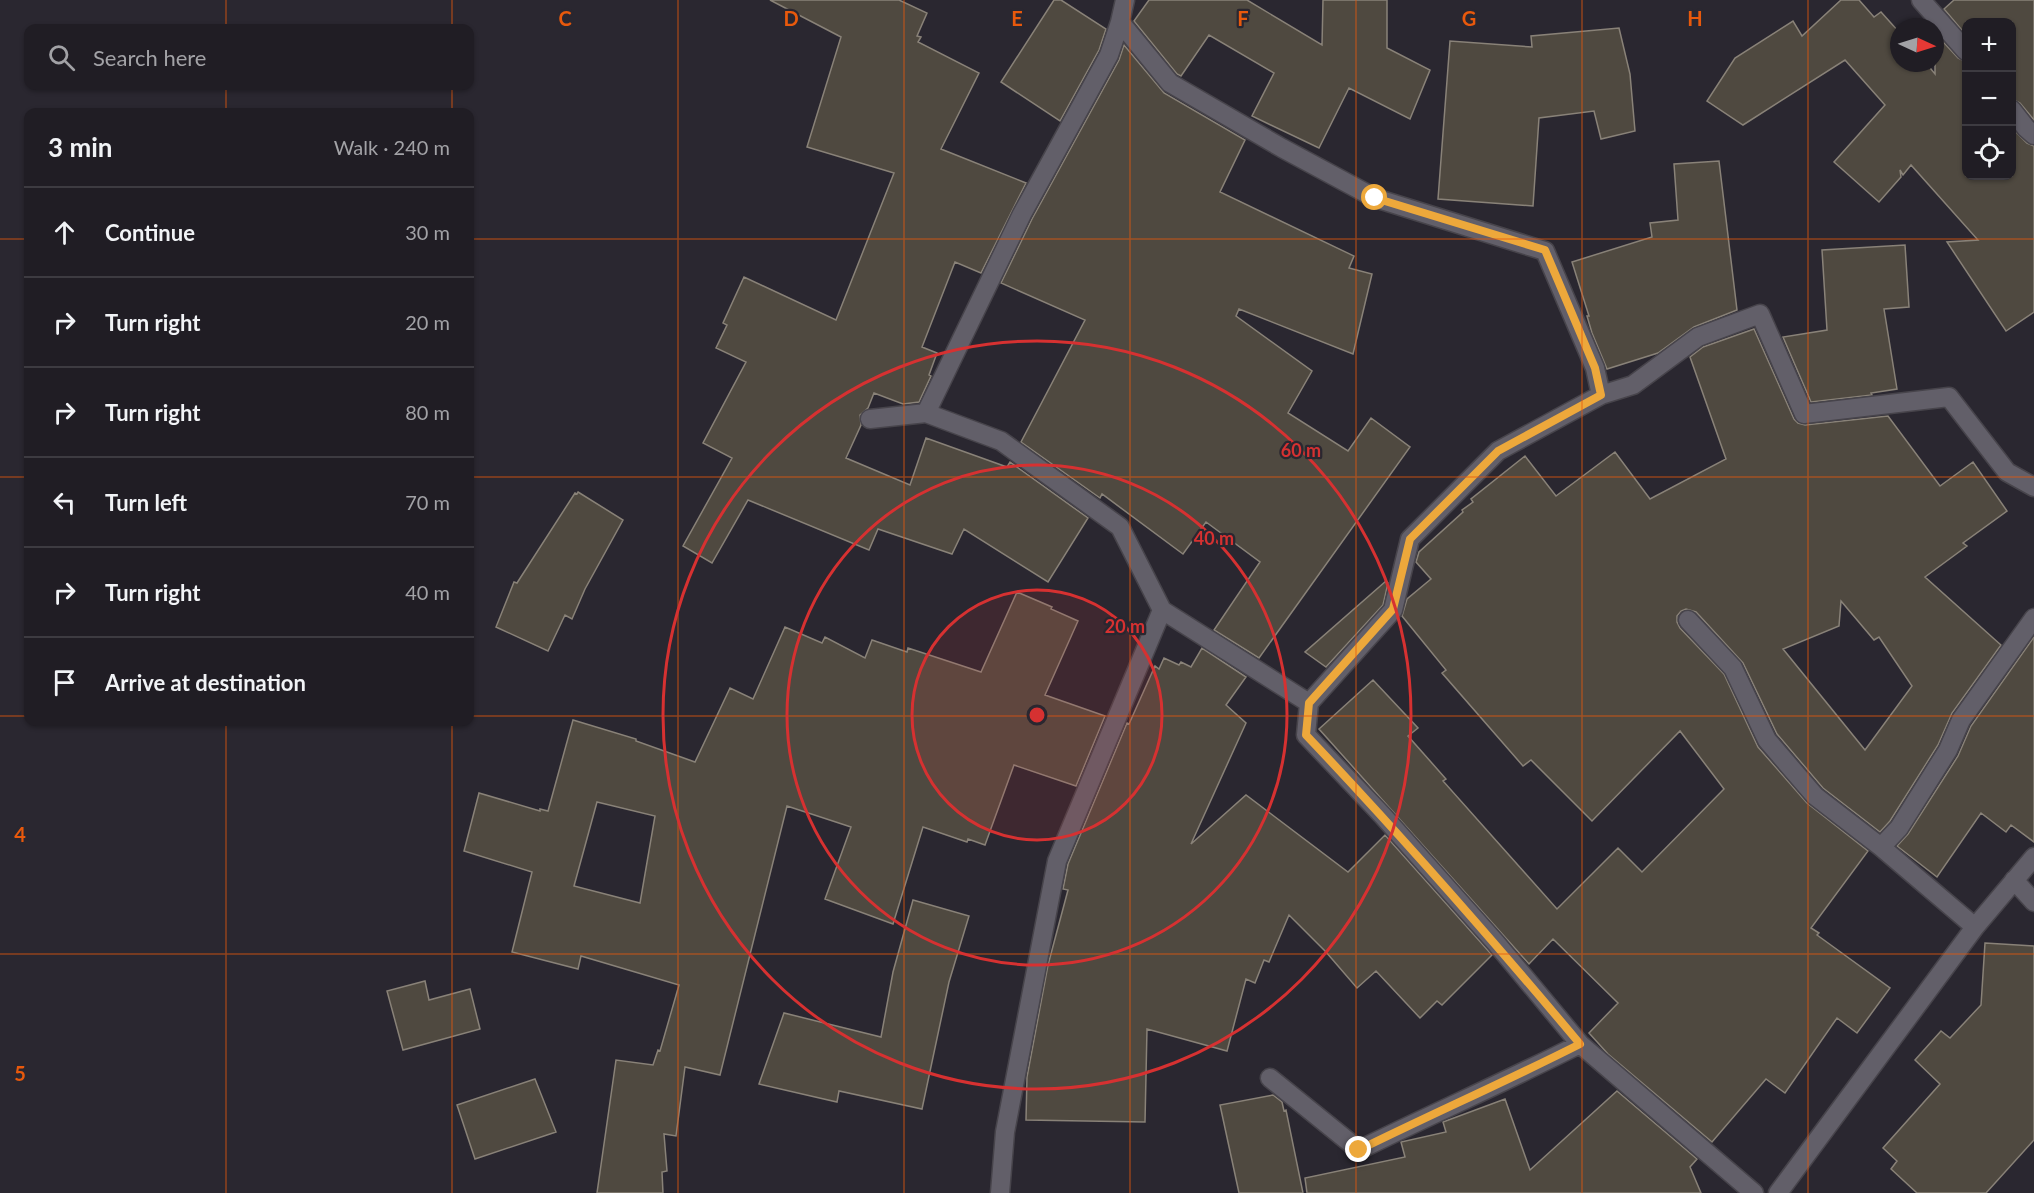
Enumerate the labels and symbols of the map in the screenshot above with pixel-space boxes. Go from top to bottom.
text: C [558,6,572,30]
text: D [783,6,799,30]
text: E [1011,6,1023,30]
text: F [1237,6,1249,30]
text: G [1462,6,1476,30]
text: H [1687,6,1703,30]
north arrow [1890,18,1944,72]
route start [1361,184,1387,210]
text: 60 m [1281,439,1321,461]
text: 40 m [1194,527,1234,549]
text: 20 m [1105,615,1145,637]
centre of rings [1027,705,1047,725]
text: 4 [14,822,26,846]
text: 5 [14,1061,26,1085]
route end [1345,1136,1371,1162]

